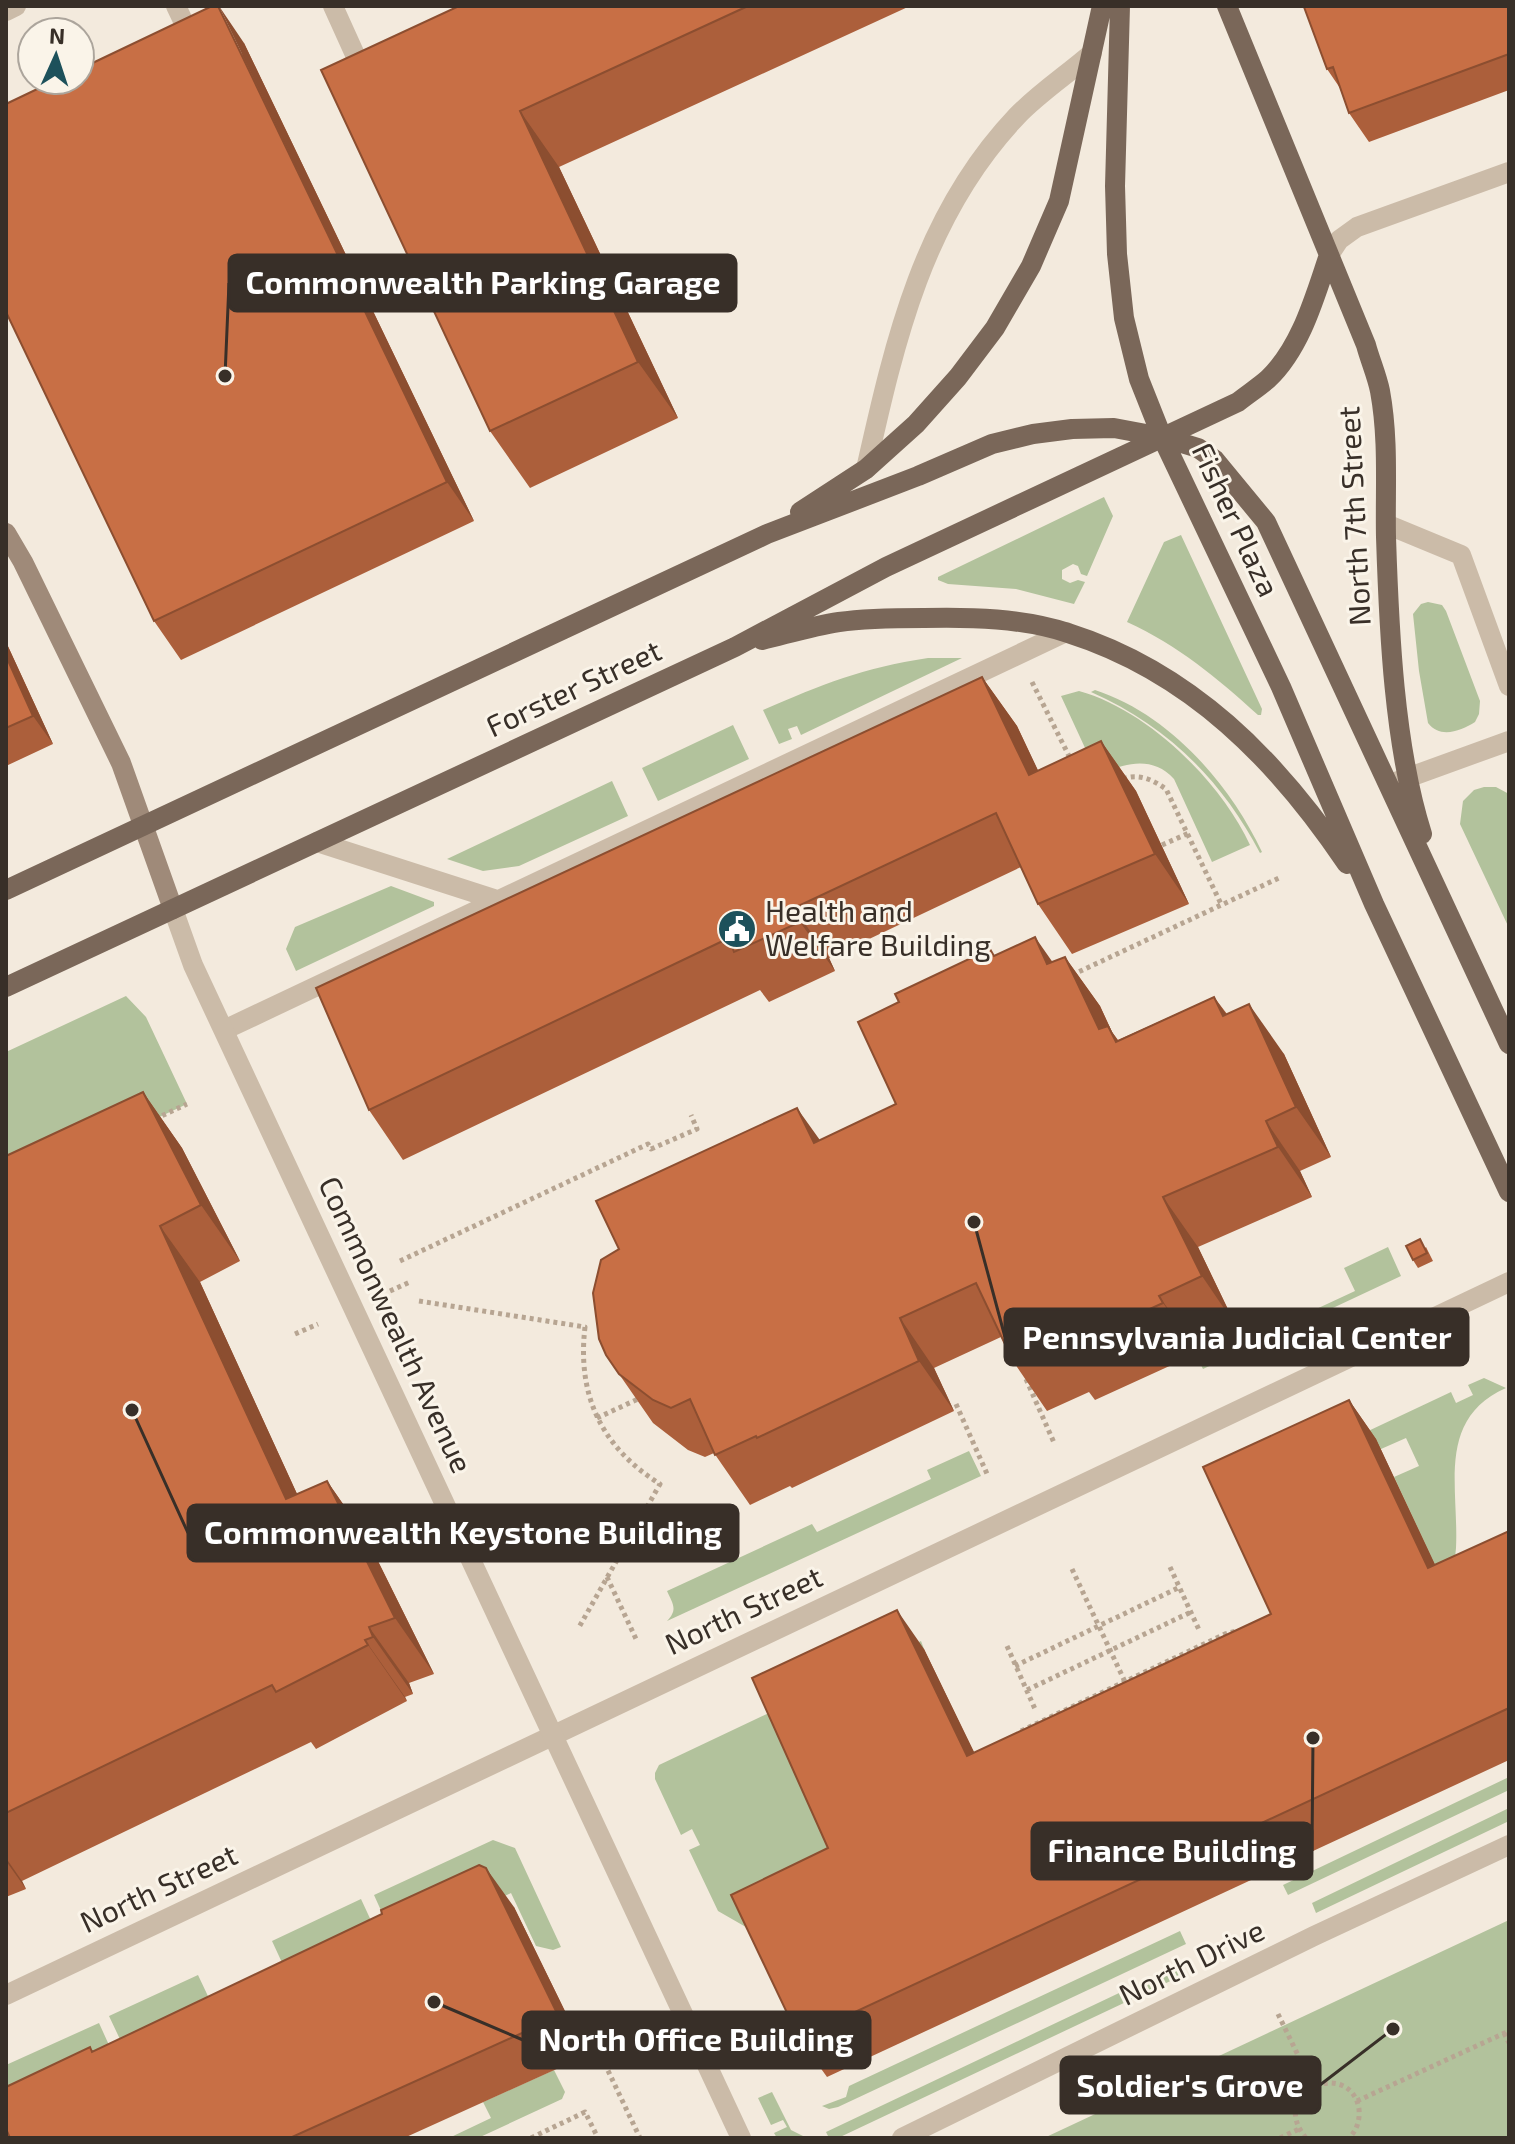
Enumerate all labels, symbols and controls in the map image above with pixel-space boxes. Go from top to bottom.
north arrow [16,16,96,96]
text: N [48,22,66,48]
callout: Commonwealth Parking Garage [229,255,736,311]
text: Commonwealth Parking Garage [245,262,721,300]
street label: North 7th Street [1329,405,1377,627]
street label: Fisher Plaza [1186,437,1288,602]
street label: Forster Street [480,631,666,743]
place label: Health and Welfare Building [765,892,991,962]
public building icon: Health and Welfare Building [716,908,758,950]
street label: Commonwealth Avenue [312,1170,481,1478]
callout: Pennsylvania Judicial Center [1005,1309,1468,1365]
text: Pennsylvania Judicial Center [1022,1317,1452,1356]
callout: Commonwealth Keystone Building [188,1505,738,1561]
text: Commonwealth Keystone Building [204,1512,723,1551]
street label: North Street [659,1557,827,1661]
callout: Finance Building [1032,1823,1312,1879]
text: Finance Building [1048,1830,1297,1868]
street label: North Street [74,1835,242,1939]
street label: North Drive [1113,1911,1270,2012]
callout: North Office Building [523,2012,870,2068]
text: North Office Building [539,2019,854,2057]
callout: Soldier's Grove [1061,2057,1320,2113]
text: Soldier's Grove [1076,2065,1304,2103]

